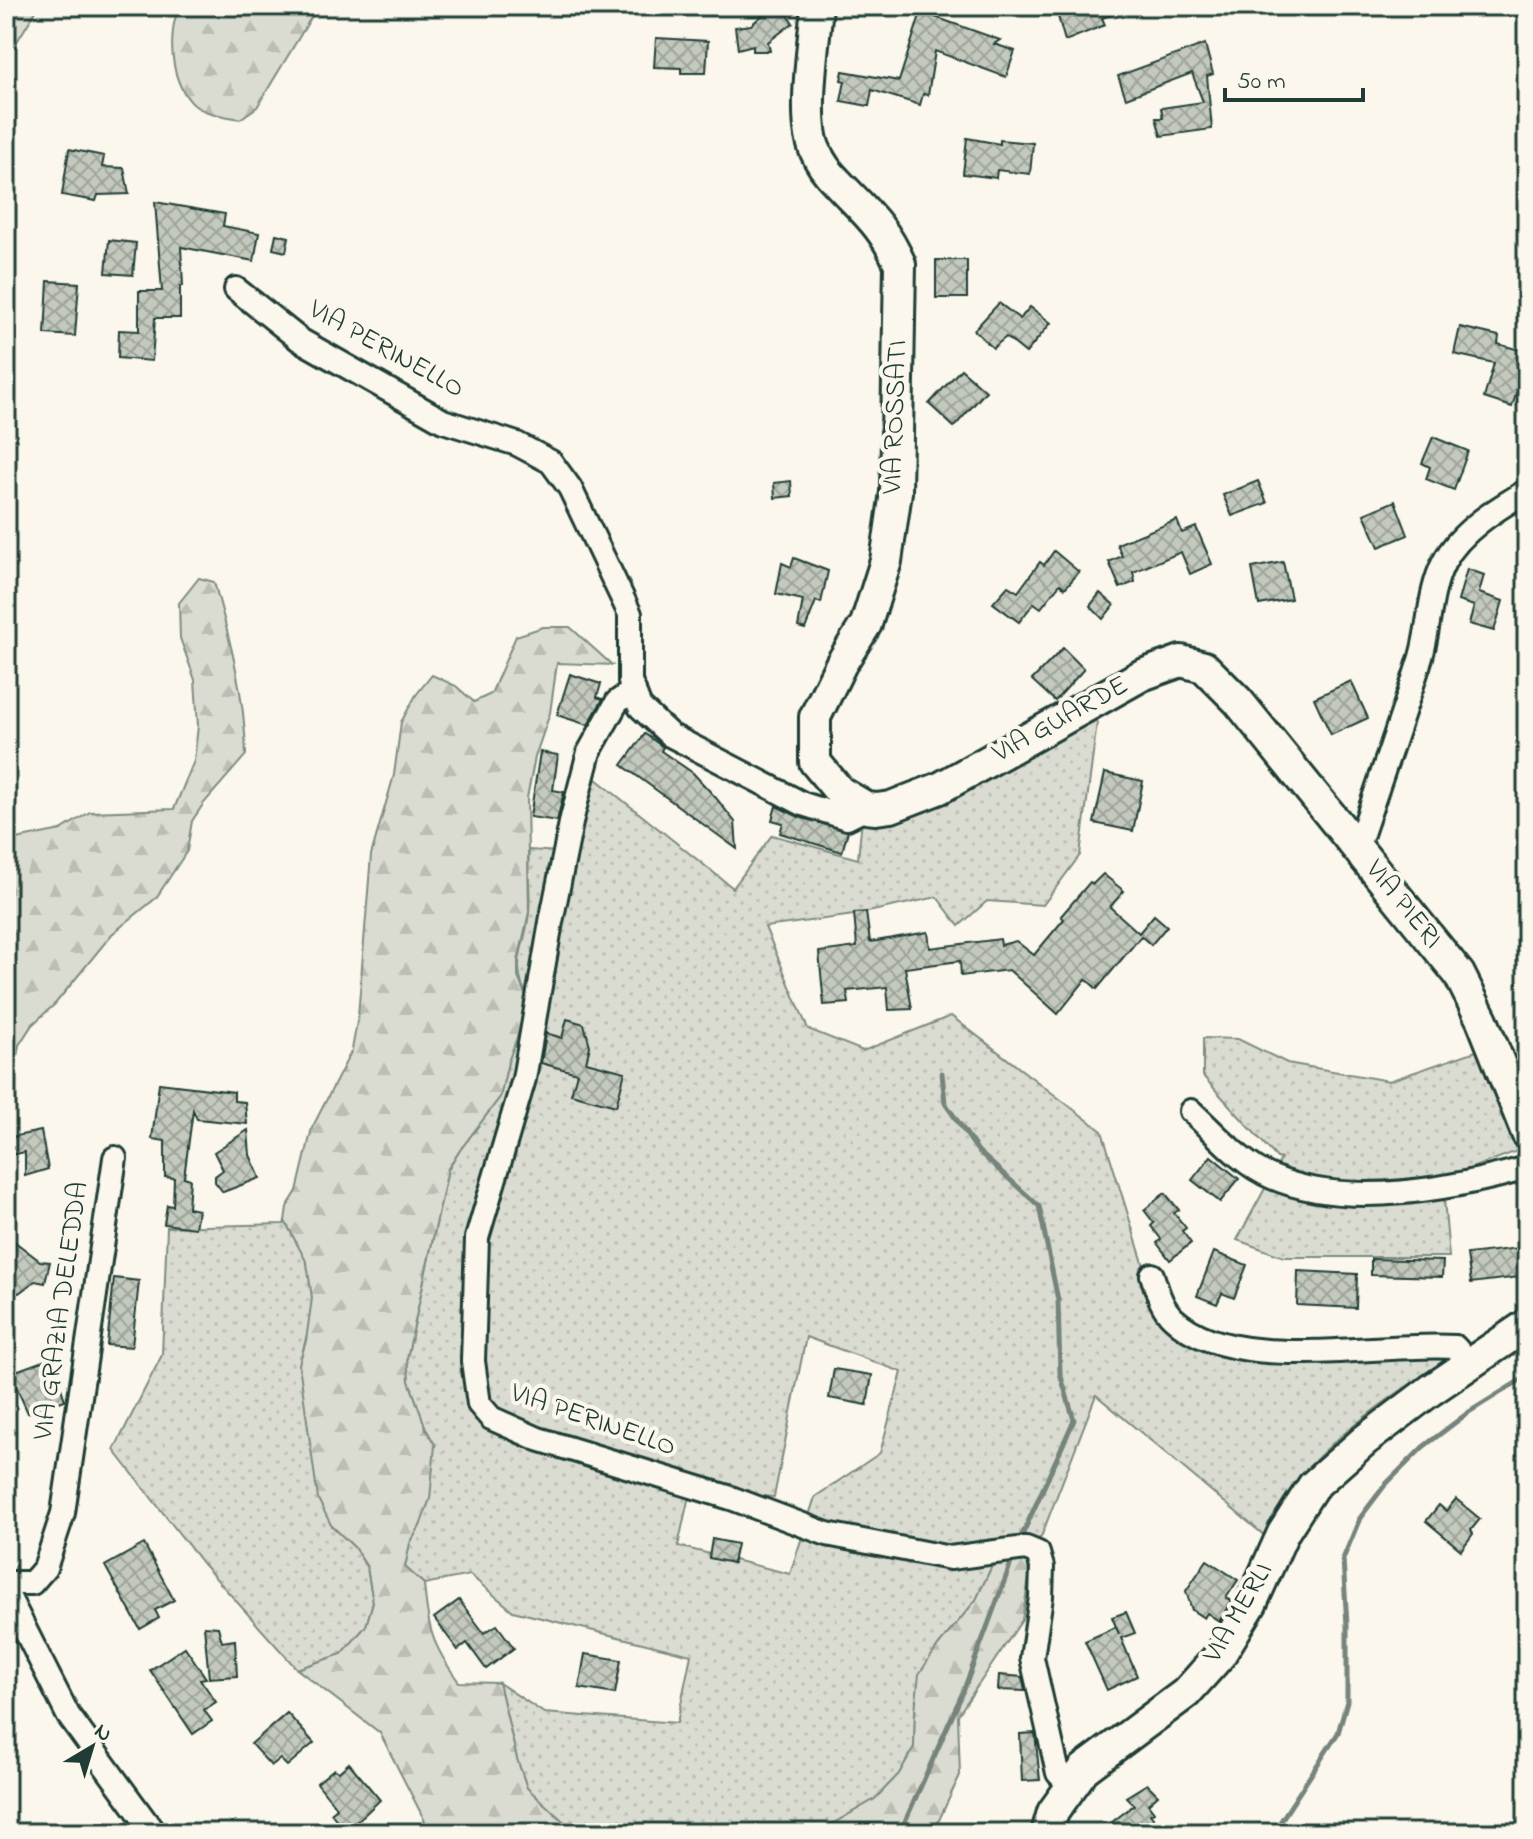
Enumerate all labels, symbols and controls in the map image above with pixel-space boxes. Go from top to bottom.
scale bar [1225,52,1363,102]
text: 50 m [1237,65,1286,100]
street label: VIA PERINELLO [300,290,471,410]
street label: VIA ROSSATI [873,339,919,496]
street label: VIA GUARDE [985,666,1136,775]
street label: VIA PIERI [1354,851,1452,958]
street label: VIA GRAZIA DELEDDA [23,1179,100,1444]
street label: VIA PERINELLO [504,1373,681,1468]
street label: VIA MERLI [1193,1555,1284,1672]
north arrow [52,1707,132,1787]
text: N [87,1716,118,1751]

